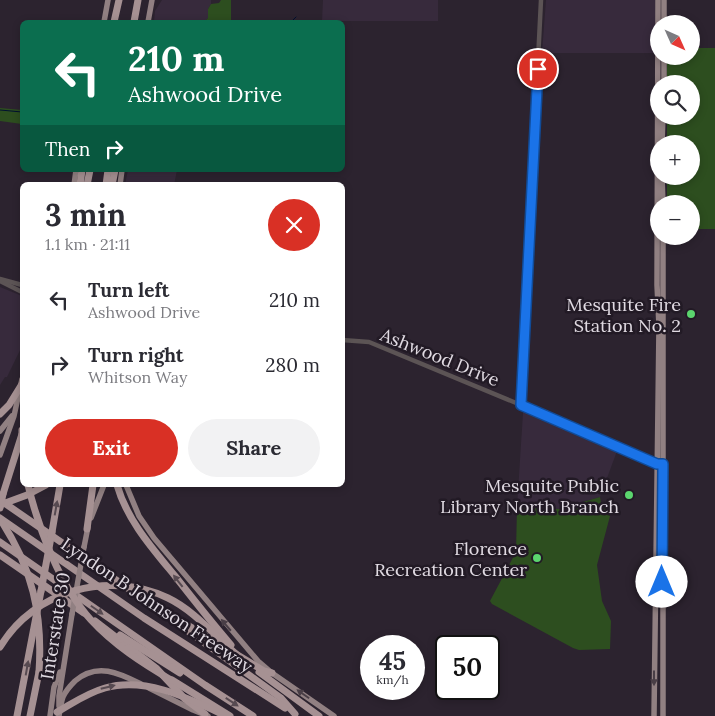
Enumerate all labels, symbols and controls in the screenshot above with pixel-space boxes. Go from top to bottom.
north arrow [650,15,700,65]
map controls [650,15,700,245]
text: 210 m [128,36,225,81]
icon: left [45,40,110,105]
pin [517,48,559,90]
icon: arrive [524,55,552,83]
button: search [650,75,700,125]
text: Ashwood Drive [128,80,282,108]
icon: right [100,135,128,163]
button: + [650,135,700,185]
text: Then [45,137,90,161]
button: − [650,195,700,245]
text: 3 min [45,196,126,234]
button: close [268,199,320,251]
text: 1.1 km · 21:11 [45,234,130,254]
text: Turn left [88,278,169,302]
icon: left [45,286,73,314]
text: 210 m [269,288,320,312]
place label: Mesquite Fire Station No. 2 [566,293,681,337]
text: Ashwood Drive [88,302,200,322]
marker: Mesquite Fire Station No. 2 [685,308,697,320]
street label: Ashwood Drive [376,322,503,391]
text: Turn right [88,343,184,367]
icon: right [45,351,73,379]
text: 280 m [265,353,320,377]
text: Whitson Way [88,367,187,387]
button: Exit [45,419,178,477]
button: Share [188,419,320,477]
place label: Mesquite Public Library North Branch [440,474,619,518]
marker: Mesquite Public Library North Branch [623,489,635,501]
one-way arrow [53,500,61,516]
street label: Lyndon B Johnson Freeway [57,532,258,678]
place label: Florence Recreation Center [374,537,527,581]
marker: Florence Recreation Center [531,552,543,564]
position arrow [635,555,687,607]
street label: Interstate 30 [35,571,75,681]
one-way arrow [173,575,184,588]
one-way arrow [91,605,104,615]
one-way arrow [221,618,232,631]
speed limit sign: 50 [435,635,500,700]
text: 45 [379,645,406,677]
one-way arrow [24,660,32,676]
one-way arrow [650,670,658,686]
text: km/h [376,672,409,687]
one-way arrow [100,683,115,691]
one-way arrow [296,690,310,699]
one-way arrow [225,697,238,706]

